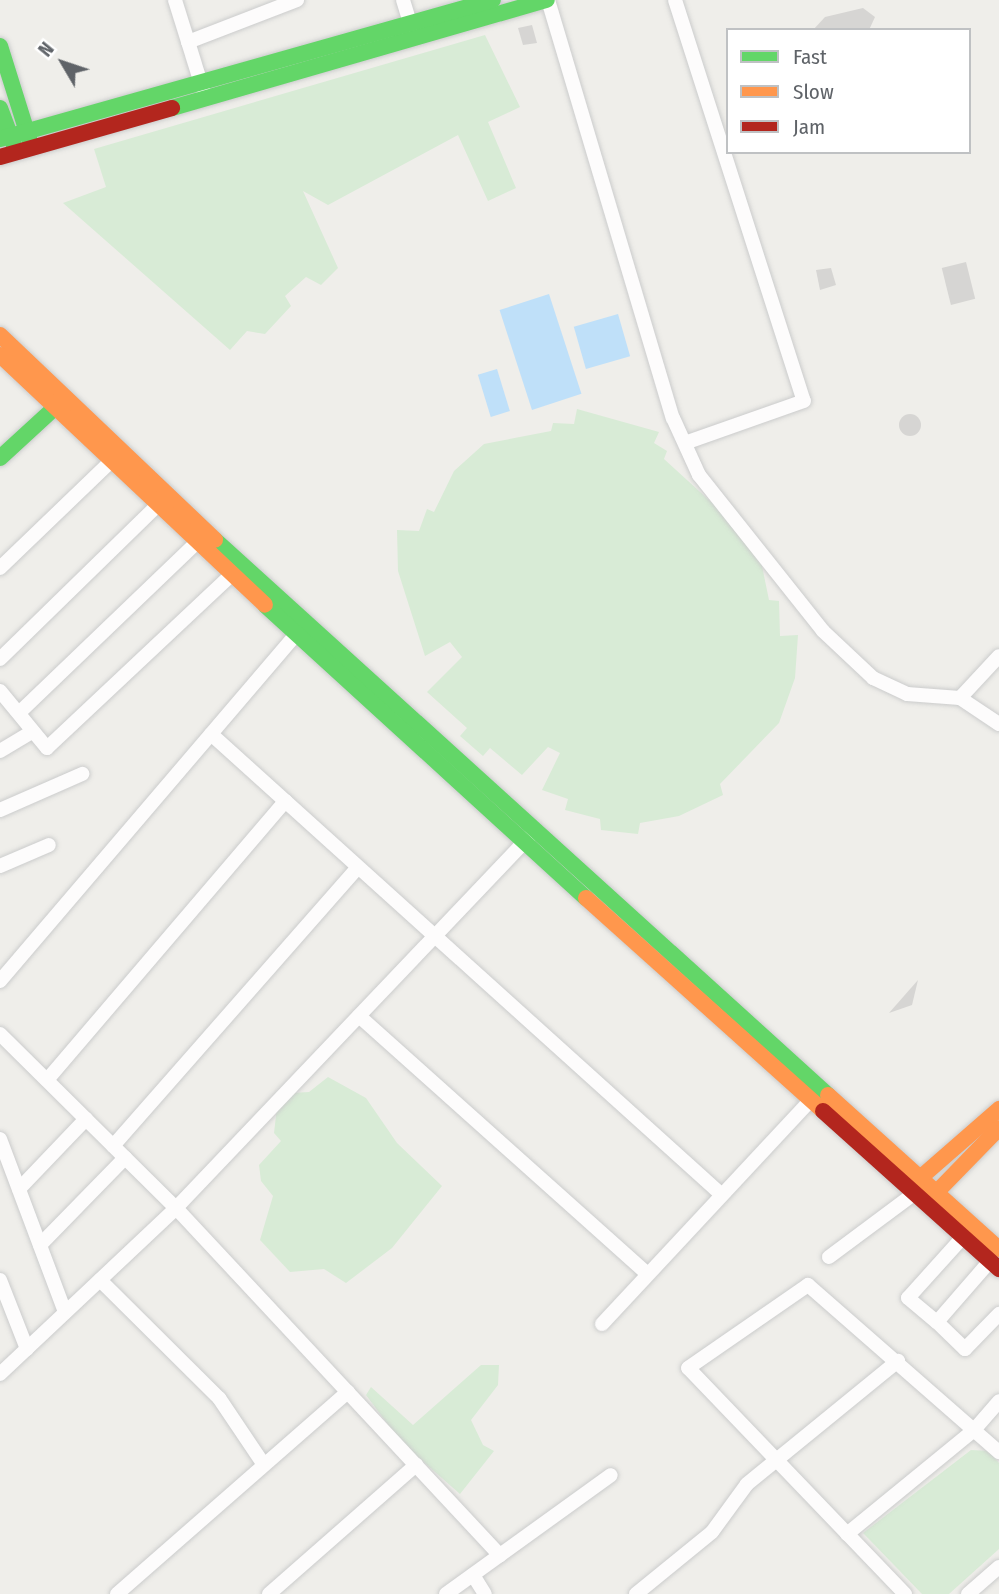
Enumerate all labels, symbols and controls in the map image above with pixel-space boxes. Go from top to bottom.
north arrow [28,28,98,98]
legend [726,28,971,154]
text: N [34,38,59,61]
text: Fast [793,44,827,70]
text: Slow [793,79,834,105]
text: Jam [793,114,825,140]

